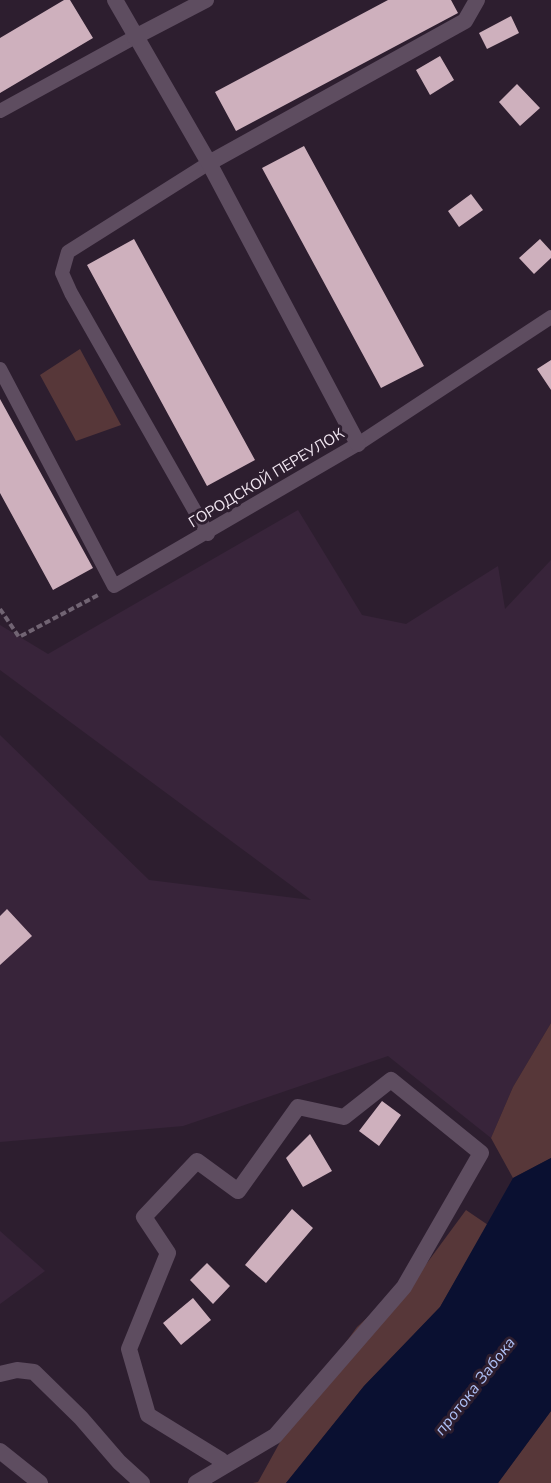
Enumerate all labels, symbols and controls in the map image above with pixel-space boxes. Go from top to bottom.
street label: ГОРОДСКОЙ ПЕРЕУЛОК [186,425,348,533]
water label: протока Забока [432,1334,520,1440]

